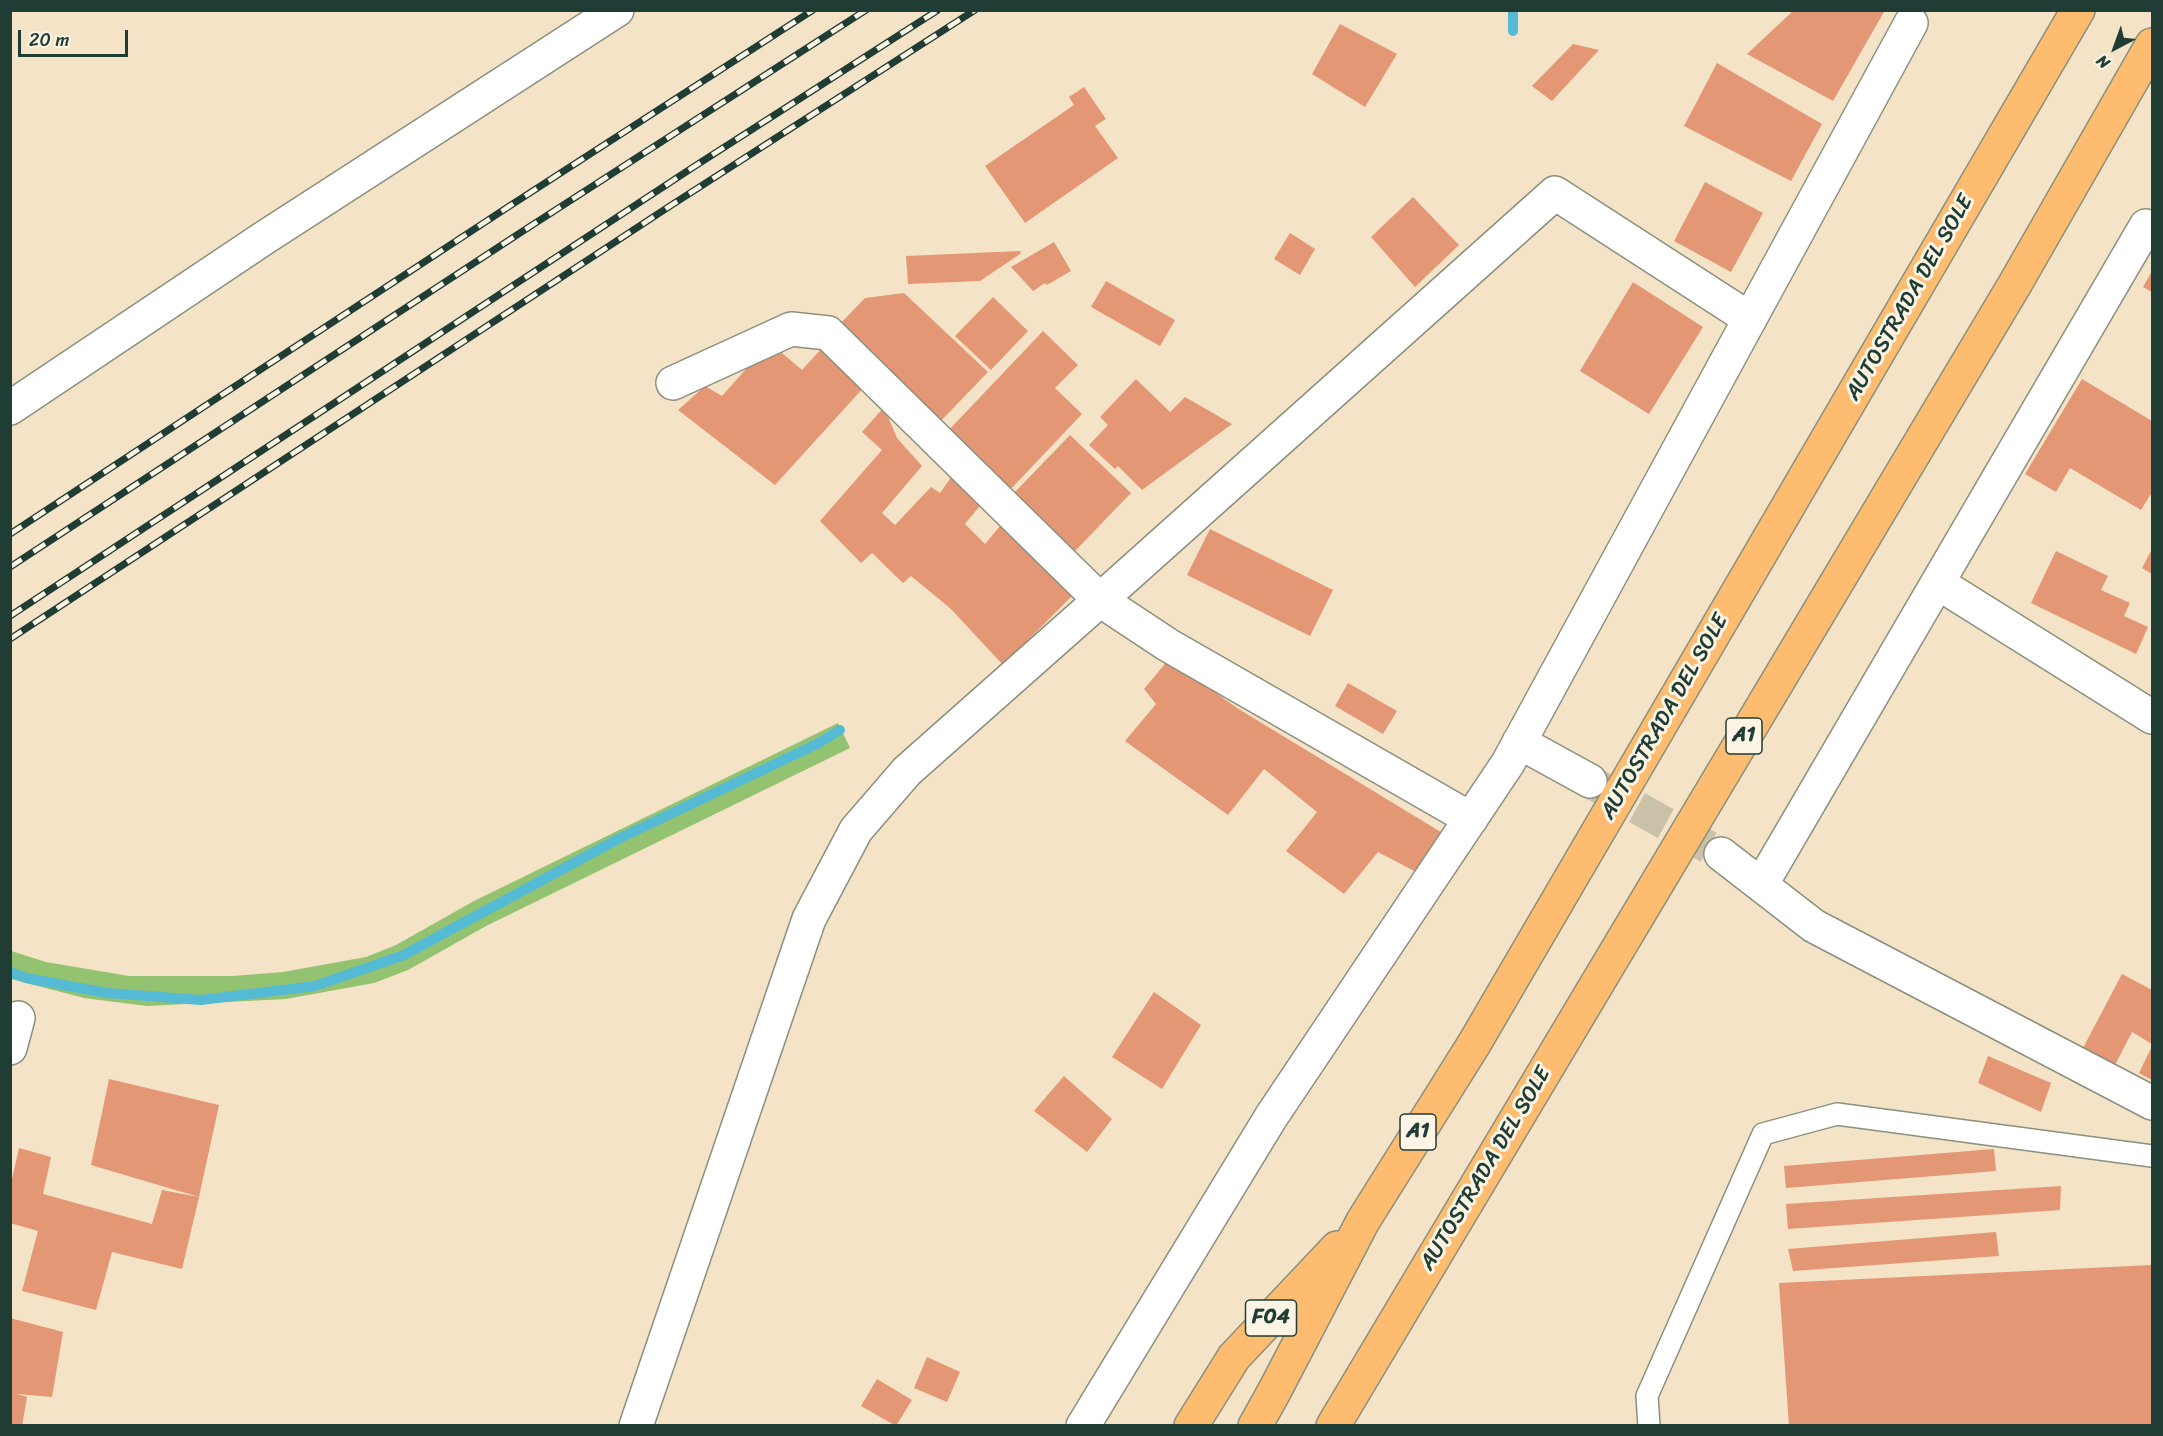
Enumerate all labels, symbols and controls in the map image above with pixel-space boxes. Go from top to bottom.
scale bar [21,18,130,56]
north arrow [2085,18,2145,78]
text: 20 m [29,24,69,56]
text: N [2089,47,2117,77]
street label: AUTOSTRADA DEL SOLE [1840,191,1980,405]
street label: AUTOSTRADA DEL SOLE [1595,610,1735,824]
road number: A1 [1726,718,1762,754]
street label: AUTOSTRADA DEL SOLE [1415,1062,1557,1276]
road number: A1 [1400,1114,1436,1150]
road number: F04 [1246,1300,1296,1336]

